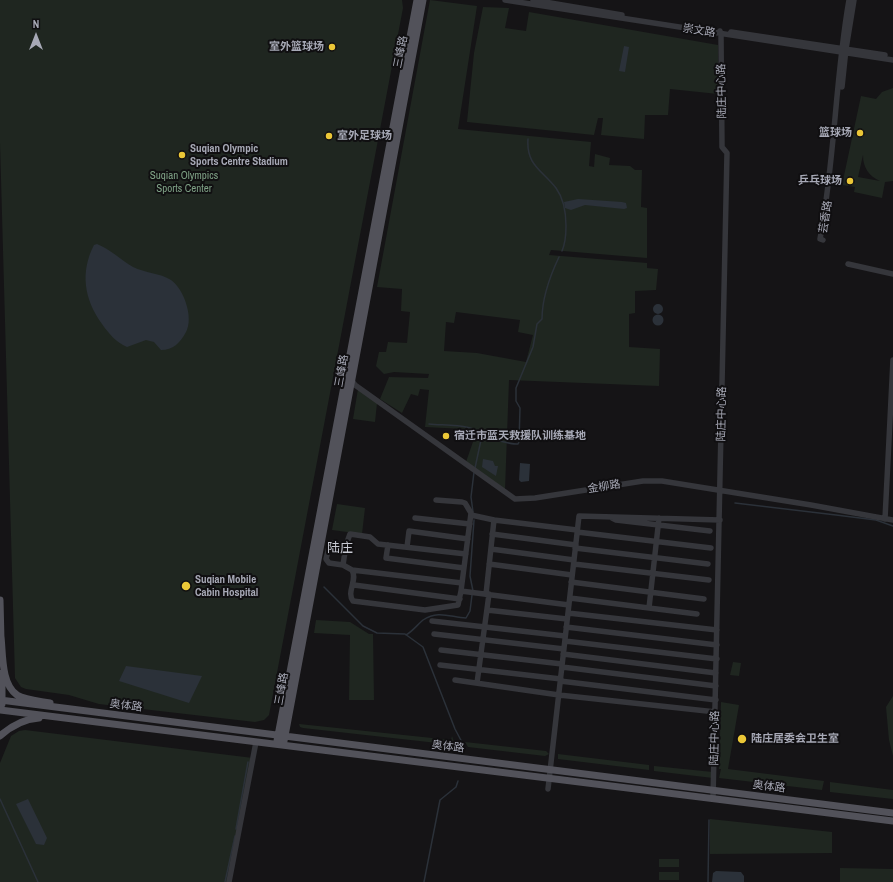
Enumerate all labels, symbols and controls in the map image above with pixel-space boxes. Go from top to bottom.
north arrow [16,16,56,56]
text: N [33,17,39,31]
street label: 崇文路 [682,22,716,40]
street label: 三峰路 [391,35,411,69]
place label: 室外篮球场 [269,40,324,54]
marker: 室外篮球场 [327,42,337,52]
street label: 陆庄中心路 [715,63,729,119]
place label: 篮球场 [819,126,852,140]
marker: 篮球场 [855,128,865,138]
place label: 室外足球场 [337,129,392,143]
marker: 室外足球场 [324,131,334,141]
place label: Suqian Olympic Sports Centre Stadium [190,142,288,168]
marker: Suqian Olympic Sports Centre Stadium [177,150,187,160]
park label: Suqian Olympics Sports Center [150,169,218,195]
place label: 乒乓球场 [798,174,842,188]
marker: 乒乓球场 [845,176,855,186]
street label: 芸香路 [817,200,835,234]
street label: 三峰路 [333,354,351,388]
street label: 陆庄中心路 [715,386,729,442]
place label: 宿迁市蓝天救援队训练基地 [454,429,586,443]
marker: 宿迁市蓝天救援队训练基地 [441,431,451,441]
street label: 金柳路 [587,478,621,496]
district label: 陆庄 [327,541,353,557]
place label: Suqian Mobile Cabin Hospital [195,573,258,599]
marker: Suqian Mobile Cabin Hospital [180,580,192,592]
street label: 三峰路 [273,672,291,706]
street label: 奥体路 [109,697,143,715]
street label: 陆庄中心路 [708,710,722,766]
place label: 陆庄居委会卫生室 [751,732,839,746]
marker: 陆庄居委会卫生室 [736,733,748,745]
street label: 奥体路 [431,738,465,756]
street label: 奥体路 [752,778,786,796]

